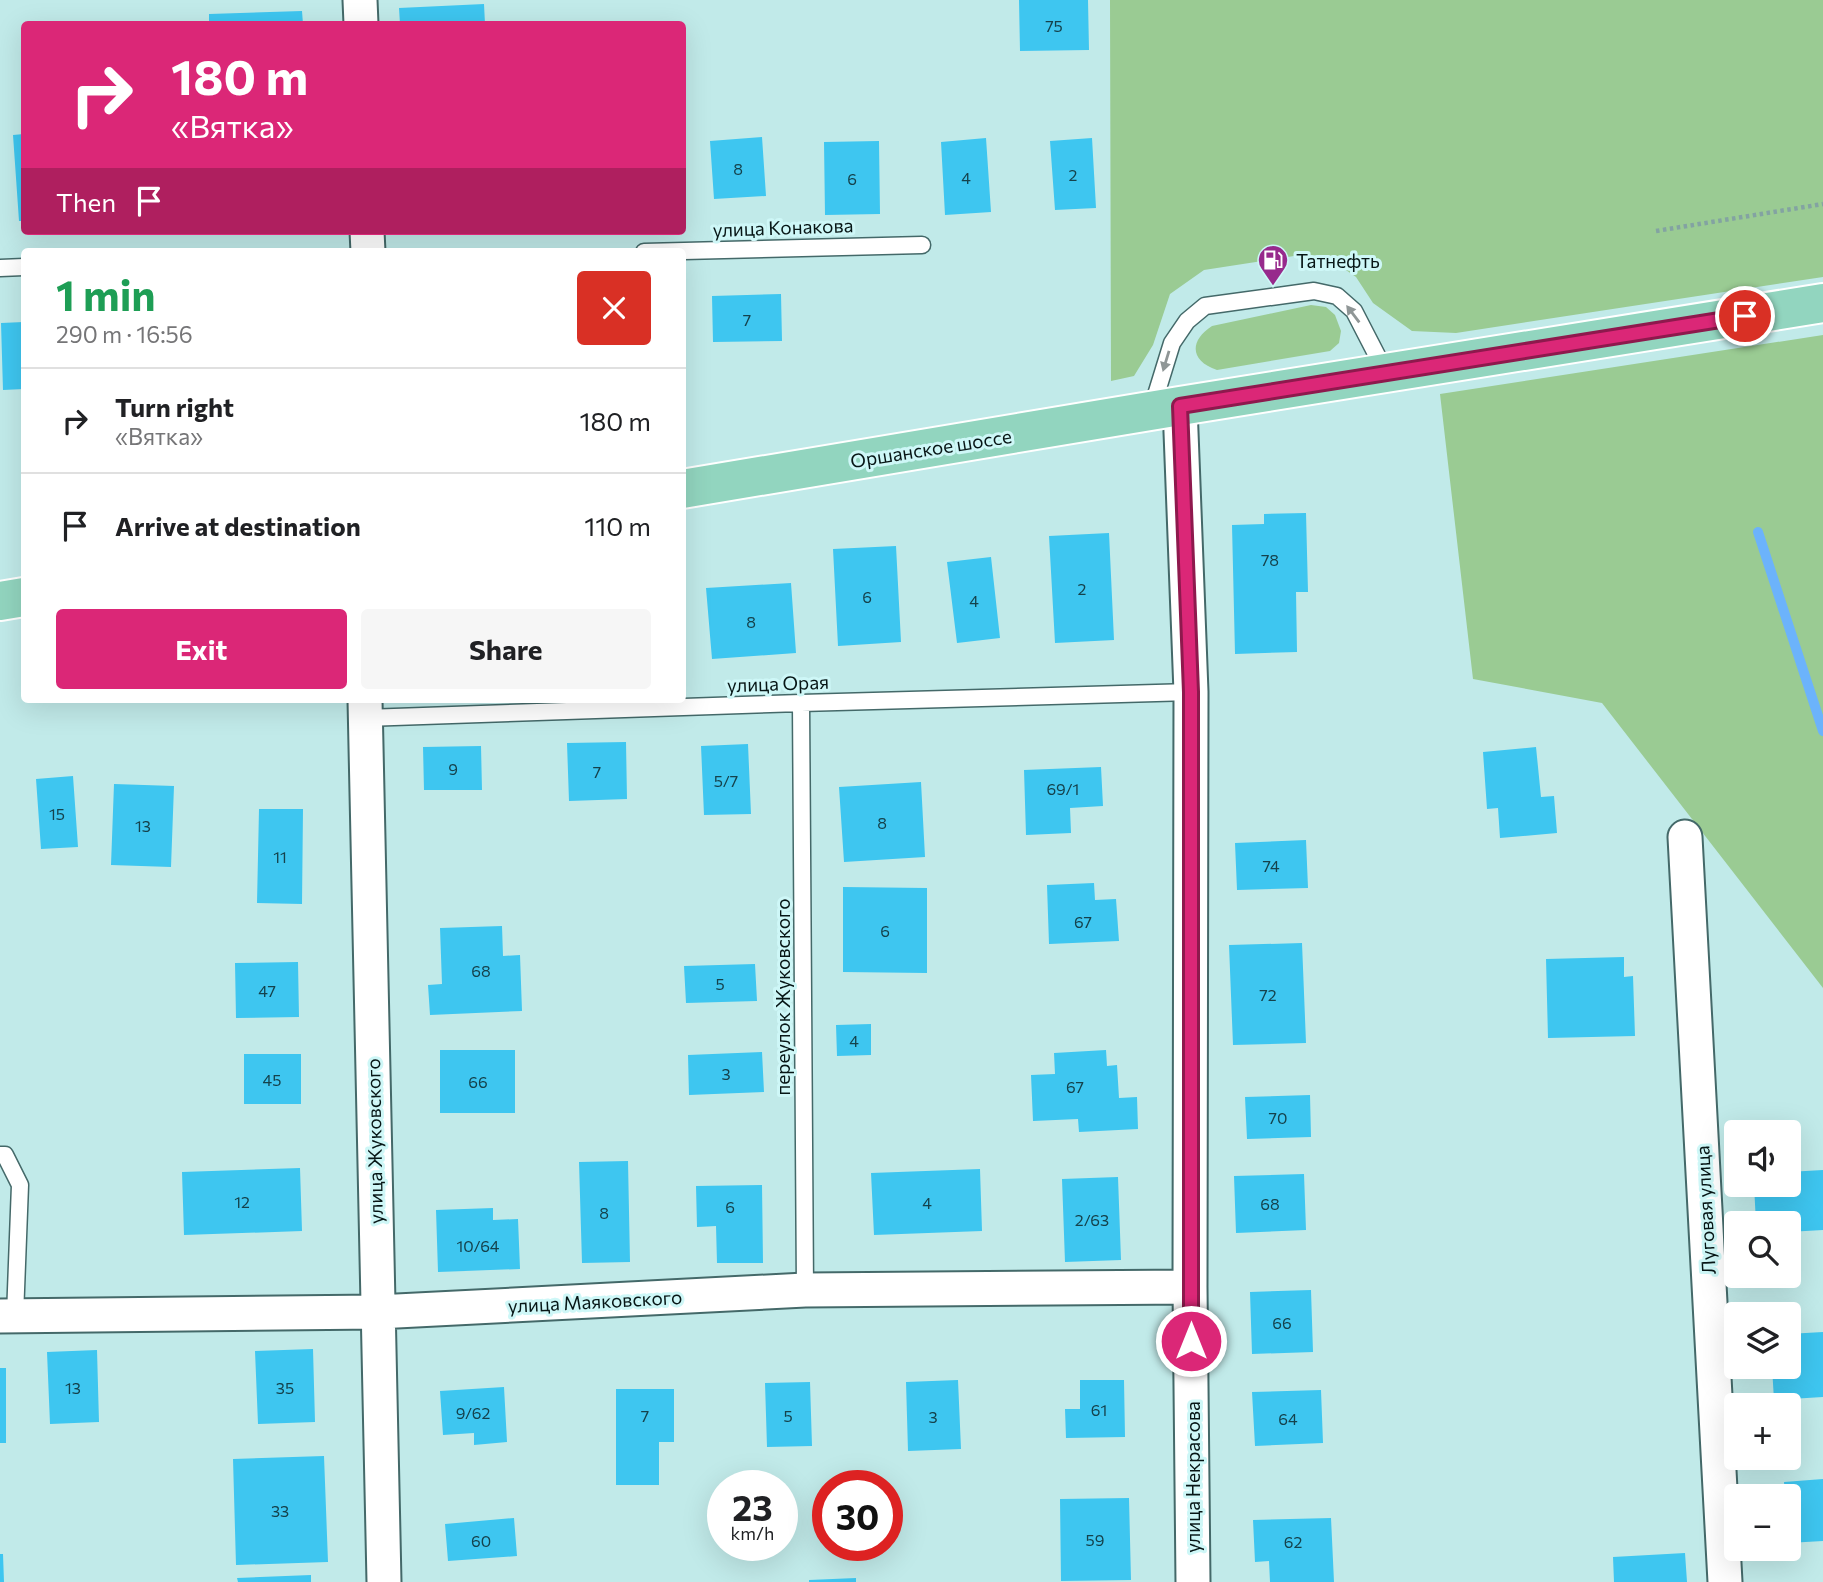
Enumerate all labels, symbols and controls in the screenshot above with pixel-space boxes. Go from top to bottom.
house number: 75 [1045,16,1063,35]
text: 180 m [171,45,308,105]
icon: right [56,49,147,140]
text: «Вятка» [171,105,294,145]
house number: 8 [733,159,743,178]
house number: 2 [1069,165,1078,184]
house number: 4 [961,168,971,187]
house number: 6 [847,169,857,188]
icon: arrive [130,182,168,220]
text: Then [56,186,116,217]
street label: улица Конакова [712,213,854,241]
fuel station icon: Татнефть [1256,243,1290,287]
place label: Татнефть [1296,249,1380,272]
text: 1 min [56,268,156,320]
button: close [577,271,651,345]
pin [1715,286,1775,346]
icon: arrive [1726,297,1764,335]
one-way arrow [1346,305,1361,323]
house number: 7 [743,310,751,329]
text: 290 m · 16:56 [56,320,193,348]
one-way arrow [1161,351,1171,372]
text: Turn right [115,391,234,422]
icon: right [56,402,94,440]
text: 180 m [579,405,651,436]
text: «Вятка» [115,422,203,450]
street label: Оршанское шоссе [849,424,1013,472]
icon: arrive [56,507,94,545]
text: Arrive at destination [115,510,361,541]
text: 110 m [584,510,651,541]
house number: 78 [1261,550,1279,569]
house number: 2 [1078,579,1087,598]
house number: 6 [862,587,872,606]
house number: 4 [969,591,979,610]
button: Exit [56,609,347,689]
button: Share [361,609,651,689]
house number: 8 [746,612,756,631]
street label: улица Орая [727,670,829,696]
house number: 9 [448,759,458,778]
house number: 7 [593,762,601,781]
house number: 5/7 [714,771,738,790]
house number: 69/1 [1047,779,1079,798]
house number: 15 [49,804,65,823]
house number: 8 [877,813,887,832]
house number: 13 [135,816,151,835]
house number: 11 [273,847,287,866]
house number: 74 [1262,856,1280,875]
street label: переулок Жуковского [771,898,794,1096]
house number: 67 [1074,912,1092,931]
house number: 6 [880,921,890,940]
house number: 68 [471,961,491,980]
house number: 5 [715,974,725,993]
house number: 47 [258,981,276,1000]
house number: 72 [1259,985,1277,1004]
house number: 4 [849,1031,859,1050]
street label: улица Жуковского [361,1058,387,1224]
house number: 3 [721,1064,731,1083]
house number: 45 [263,1070,281,1089]
house number: 66 [468,1072,488,1091]
house number: 67 [1066,1077,1084,1096]
house number: 70 [1269,1108,1287,1127]
map controls [1724,1120,1801,1561]
button: sound [1724,1120,1801,1197]
street label: Луговая улица [1690,1145,1720,1275]
house number: 12 [234,1192,250,1211]
house number: 4 [922,1193,932,1212]
house number: 68 [1260,1194,1280,1213]
house number: 6 [725,1197,735,1216]
house number: 8 [599,1203,609,1222]
house number: 2/63 [1075,1210,1109,1229]
button: search [1724,1211,1801,1288]
house number: 10/64 [457,1236,500,1255]
street label: улица Маяковского [507,1285,683,1317]
button: layers [1724,1302,1801,1379]
position arrow [1154,1304,1228,1378]
house number: 66 [1272,1313,1292,1332]
house number: 13 [65,1378,81,1397]
house number: 35 [276,1378,294,1397]
button: + [1724,1393,1801,1470]
house number: 61 [1091,1400,1107,1419]
street label: улица Некрасова [1181,1401,1204,1553]
house number: 9/62 [456,1403,490,1422]
house number: 7 [641,1406,649,1425]
house number: 5 [783,1406,793,1425]
house number: 3 [928,1407,938,1426]
house number: 64 [1278,1409,1298,1428]
speed limit sign: 30 [812,1470,903,1561]
button: − [1724,1484,1801,1561]
text: 23 [732,1485,773,1528]
house number: 33 [271,1501,289,1520]
text: km/h [731,1522,774,1544]
house number: 59 [1086,1530,1104,1549]
house number: 60 [471,1531,491,1550]
house number: 62 [1284,1532,1302,1551]

